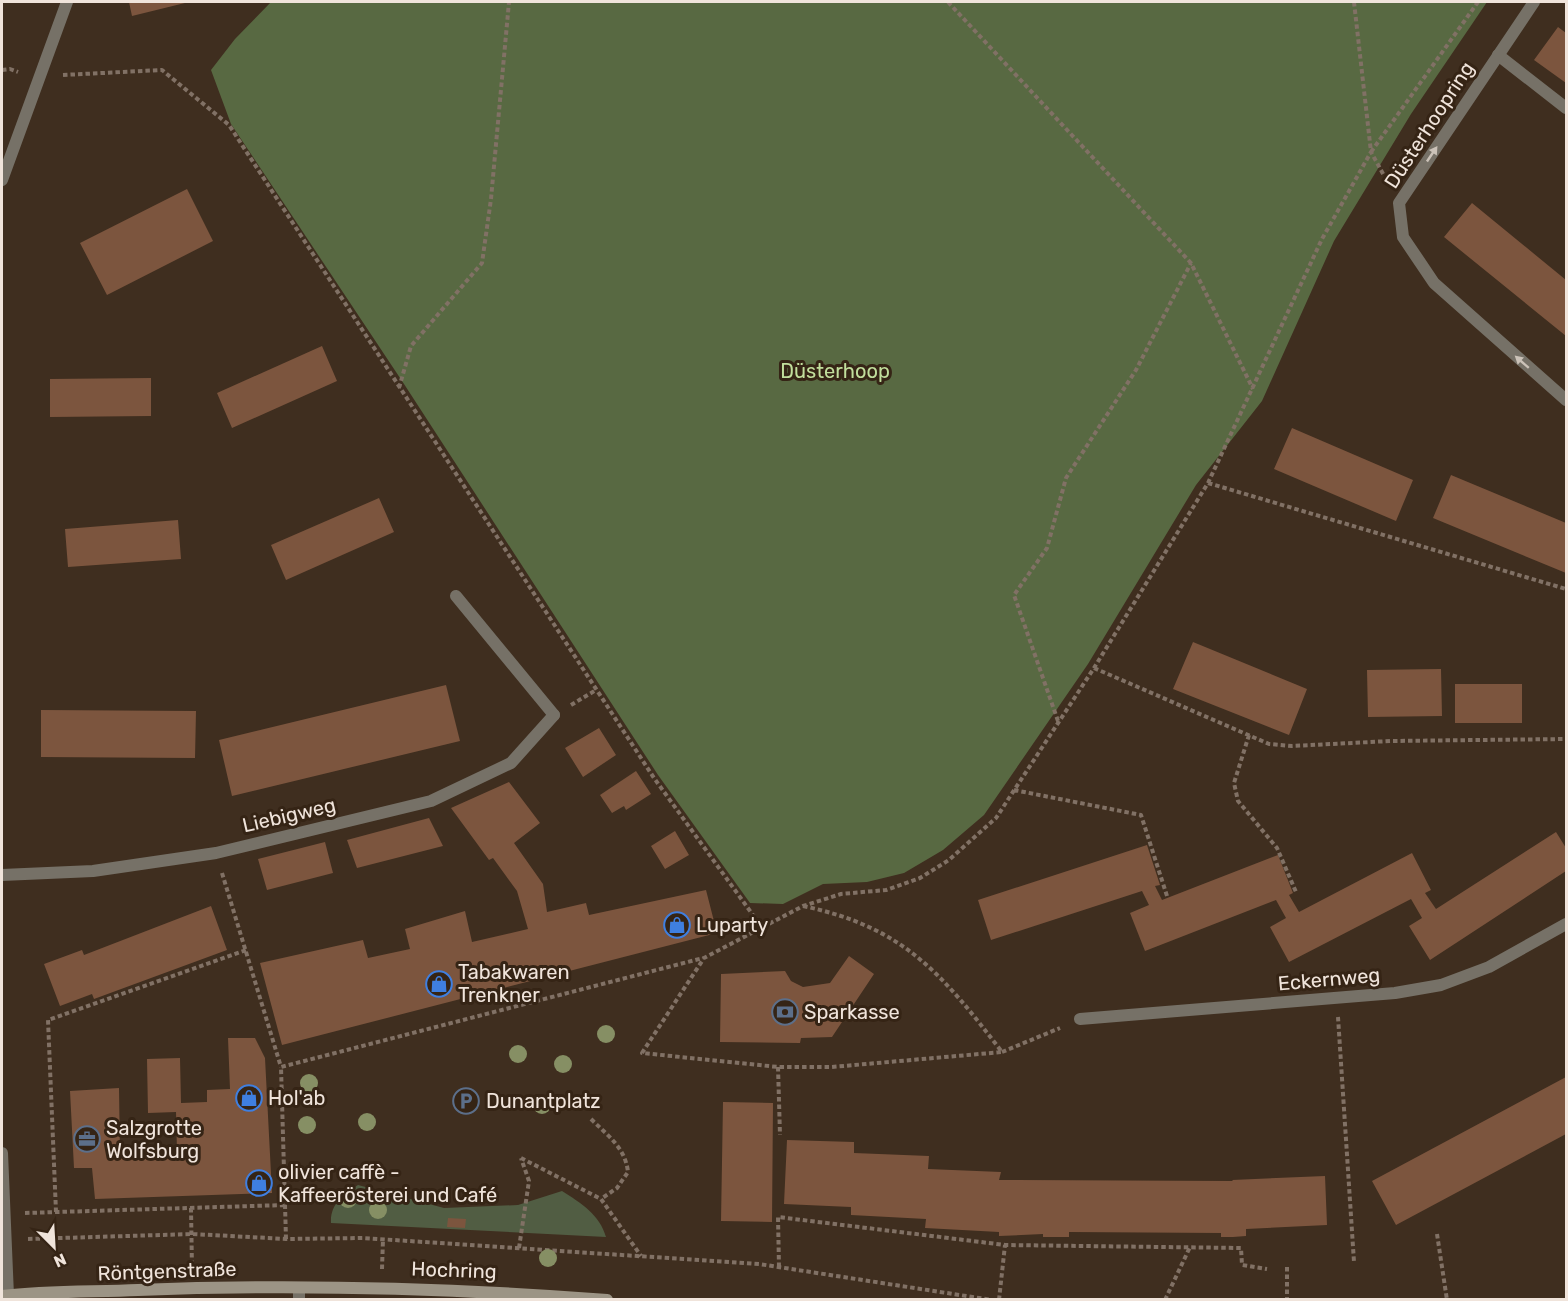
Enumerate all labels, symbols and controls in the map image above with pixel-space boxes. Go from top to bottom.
street label: Düsterhoopring [1379,57,1479,193]
one-way arrow [1426,146,1437,162]
one-way arrow [1515,356,1530,369]
park label: Düsterhoop [780,359,890,383]
street label: Liebigweg [240,793,338,837]
shop icon: Luparty [662,910,692,940]
place label: Luparty [696,913,768,937]
place label: Tabakwaren Trenkner [458,960,570,1007]
street label: Eckernweg [1277,963,1381,995]
shop icon: Tabakwaren Trenkner [424,969,454,999]
bank icon: Sparkasse [770,997,800,1027]
place label: Sparkasse [804,1000,900,1024]
shop icon: Hol'ab [234,1083,264,1113]
place label: Hol'ab [268,1086,325,1110]
parking icon: Dunantplatz [451,1086,481,1116]
place label: Dunantplatz [486,1089,601,1113]
place label: Salzgrotte Wolfsburg [106,1116,202,1163]
office icon: Salzgrotte Wolfsburg [72,1124,102,1154]
place label: olivier caffè - Kaffeerösterei und Café [278,1160,497,1207]
shop icon: olivier caffè - Kaffeerösterei und Café [244,1168,274,1198]
north arrow [24,1217,84,1277]
text: N [51,1249,69,1271]
street label: Röntgenstraße [97,1257,237,1285]
street label: Hochring [411,1257,497,1283]

